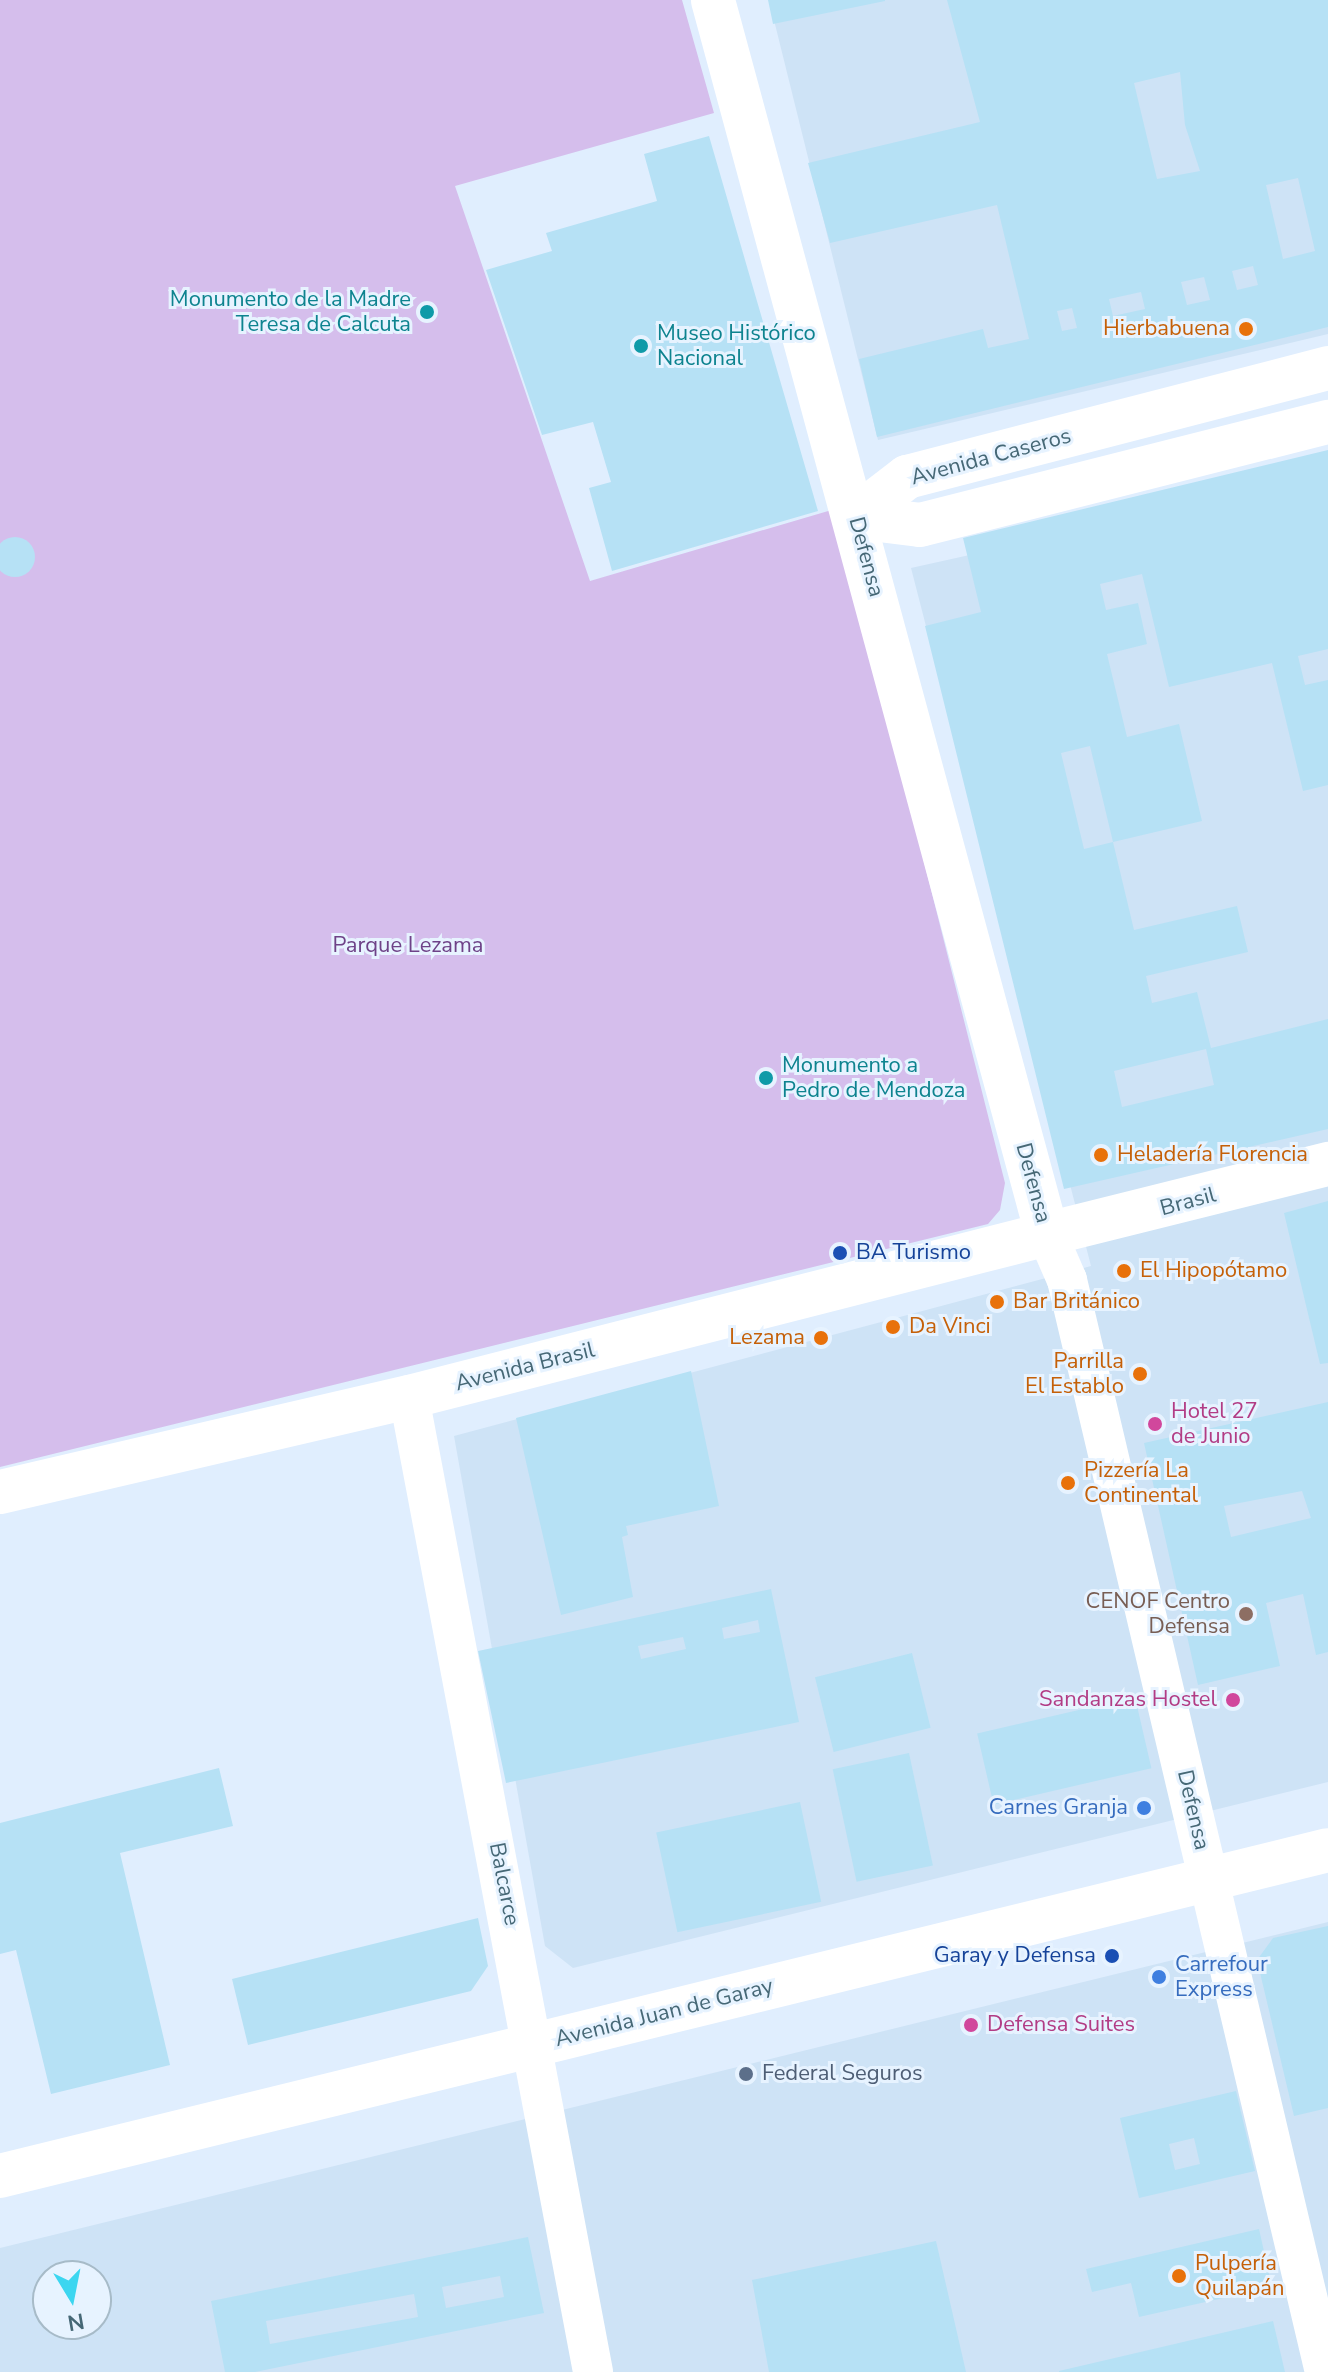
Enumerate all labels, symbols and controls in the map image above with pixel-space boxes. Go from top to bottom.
place label: Monumento de la Madre Teresa de Calcuta [170,286,411,338]
marker: Monumento de la Madre Teresa de Calcuta [418,303,436,321]
place label: Hierbabuena [1103,316,1230,342]
place label: Museo Histórico Nacional [657,320,816,372]
marker: Hierbabuena [1237,320,1255,338]
marker: Museo Histórico Nacional [632,337,650,355]
street label: Avenida Caseros [908,423,1074,491]
street label: Defensa [843,514,889,600]
park label: Parque Lezama [332,933,484,959]
place label: Monumento a Pedro de Mendoza [782,1052,965,1104]
marker: Monumento a Pedro de Mendoza [757,1069,775,1087]
street label: Defensa [1010,1140,1056,1226]
place label: Heladería Florencia [1117,1142,1308,1168]
marker: Heladería Florencia [1092,1146,1110,1164]
street label: Brasil [1157,1182,1219,1222]
place label: BA Turismo [856,1240,971,1266]
marker: BA Turismo [831,1244,849,1262]
place label: El Hipopótamo [1140,1258,1287,1284]
marker: El Hipopótamo [1115,1262,1133,1280]
place label: Bar Británico [1013,1289,1140,1315]
marker: Bar Británico [988,1293,1006,1311]
place label: Da Vinci [909,1314,991,1340]
marker: Da Vinci [884,1318,902,1336]
place label: Lezama [729,1325,805,1351]
marker: Lezama [812,1329,830,1347]
street label: Avenida Brasil [453,1337,597,1397]
place label: Parrilla El Establo [1025,1348,1124,1400]
marker: Parrilla El Establo [1131,1365,1149,1383]
place label: Hotel 27 de Junio [1171,1398,1258,1450]
marker: Hotel 27 de Junio [1146,1415,1164,1433]
place label: Pizzería La Continental [1084,1457,1198,1508]
marker: Pizzería La Continental [1059,1474,1077,1492]
place label: CENOF Centro Defensa [1086,1588,1230,1640]
marker: CENOF Centro Defensa [1237,1605,1255,1623]
place label: Sandanzas Hostel [1039,1687,1217,1713]
marker: Sandanzas Hostel [1224,1691,1242,1709]
street label: Defensa [1171,1767,1215,1853]
place label: Carnes Granja [989,1795,1128,1821]
marker: Carnes Granja [1135,1799,1153,1817]
street label: Balcarce [483,1840,525,1928]
place label: Garay y Defensa [934,1943,1096,1969]
marker: Garay y Defensa [1103,1947,1121,1965]
place label: Carrefour Express [1175,1951,1268,2002]
marker: Carrefour Express [1150,1968,1168,1986]
street label: Avenida Juan de Garay [552,1973,776,2053]
place label: Defensa Suites [987,2012,1135,2038]
marker: Defensa Suites [962,2016,980,2034]
place label: Federal Seguros [762,2061,922,2087]
marker: Federal Seguros [737,2065,755,2083]
place label: Pulpería Quilapán [1195,2250,1284,2302]
north arrow [32,2260,112,2340]
marker: Pulpería Quilapán [1170,2267,1188,2285]
text: N [65,2305,87,2338]

